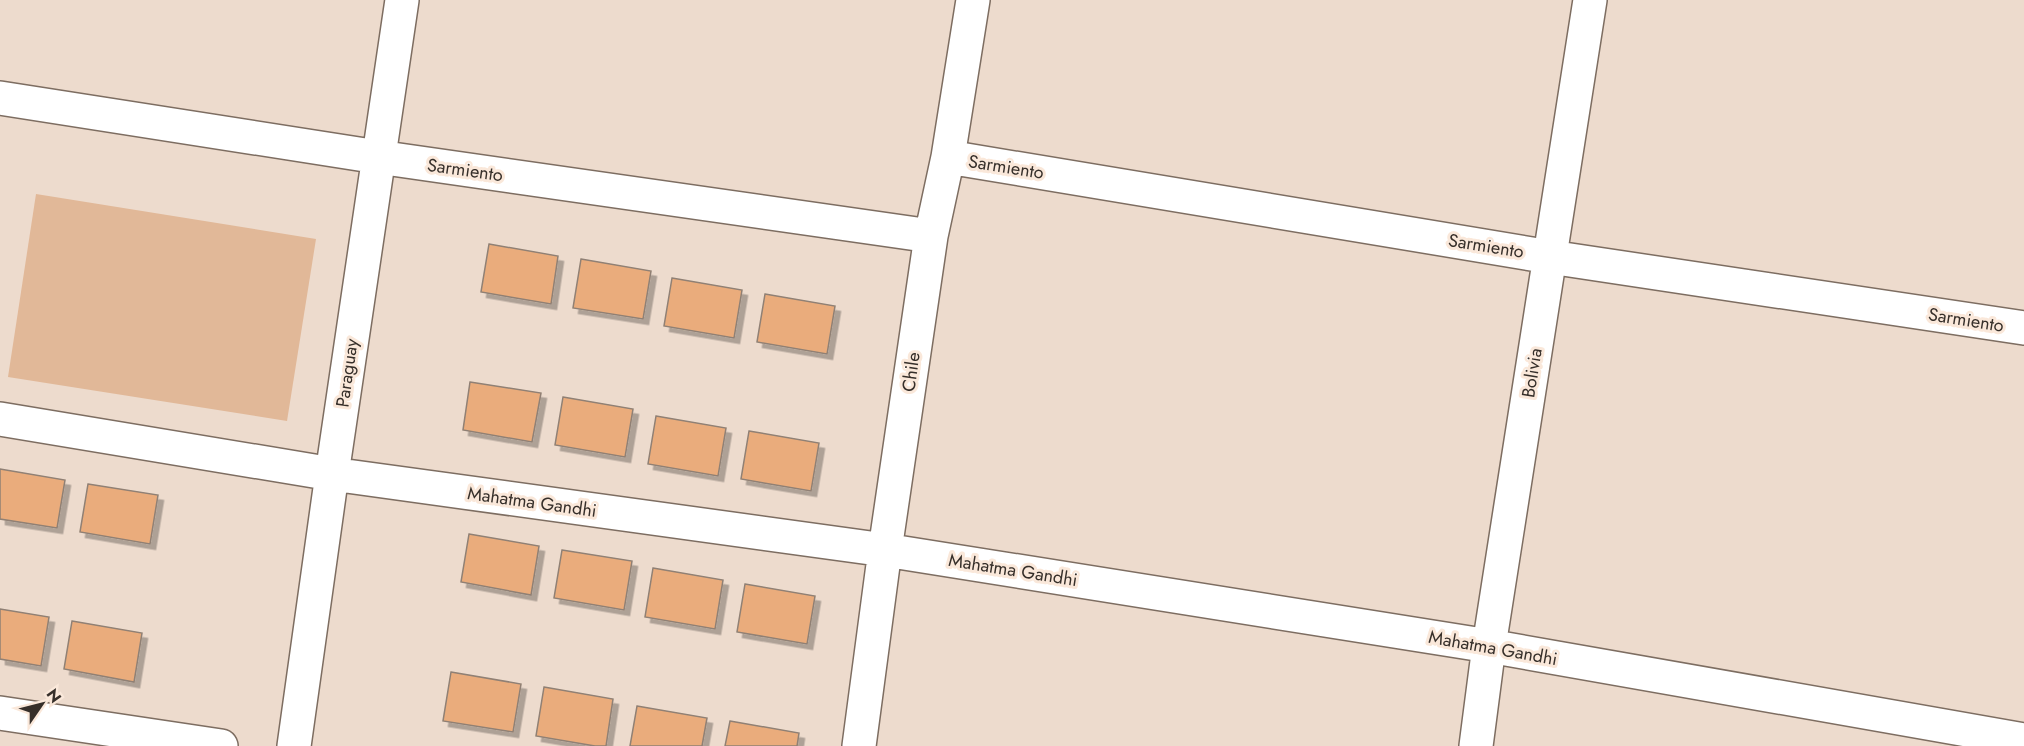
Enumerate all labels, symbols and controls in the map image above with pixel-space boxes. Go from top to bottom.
street label: Sarmiento [966,148,1046,186]
street label: Sarmiento [425,152,505,188]
street label: Sarmiento [1446,227,1526,265]
street label: Sarmiento [1926,301,2006,339]
street label: Paraguay [329,337,365,409]
street label: Bolivia [1515,346,1549,400]
street label: Chile [895,350,927,394]
street label: Mahatma Gandhi [466,480,598,524]
street label: Mahatma Gandhi [947,547,1079,593]
street label: Mahatma Gandhi [1427,624,1559,672]
north arrow [12,674,72,734]
text: N [41,684,67,707]

